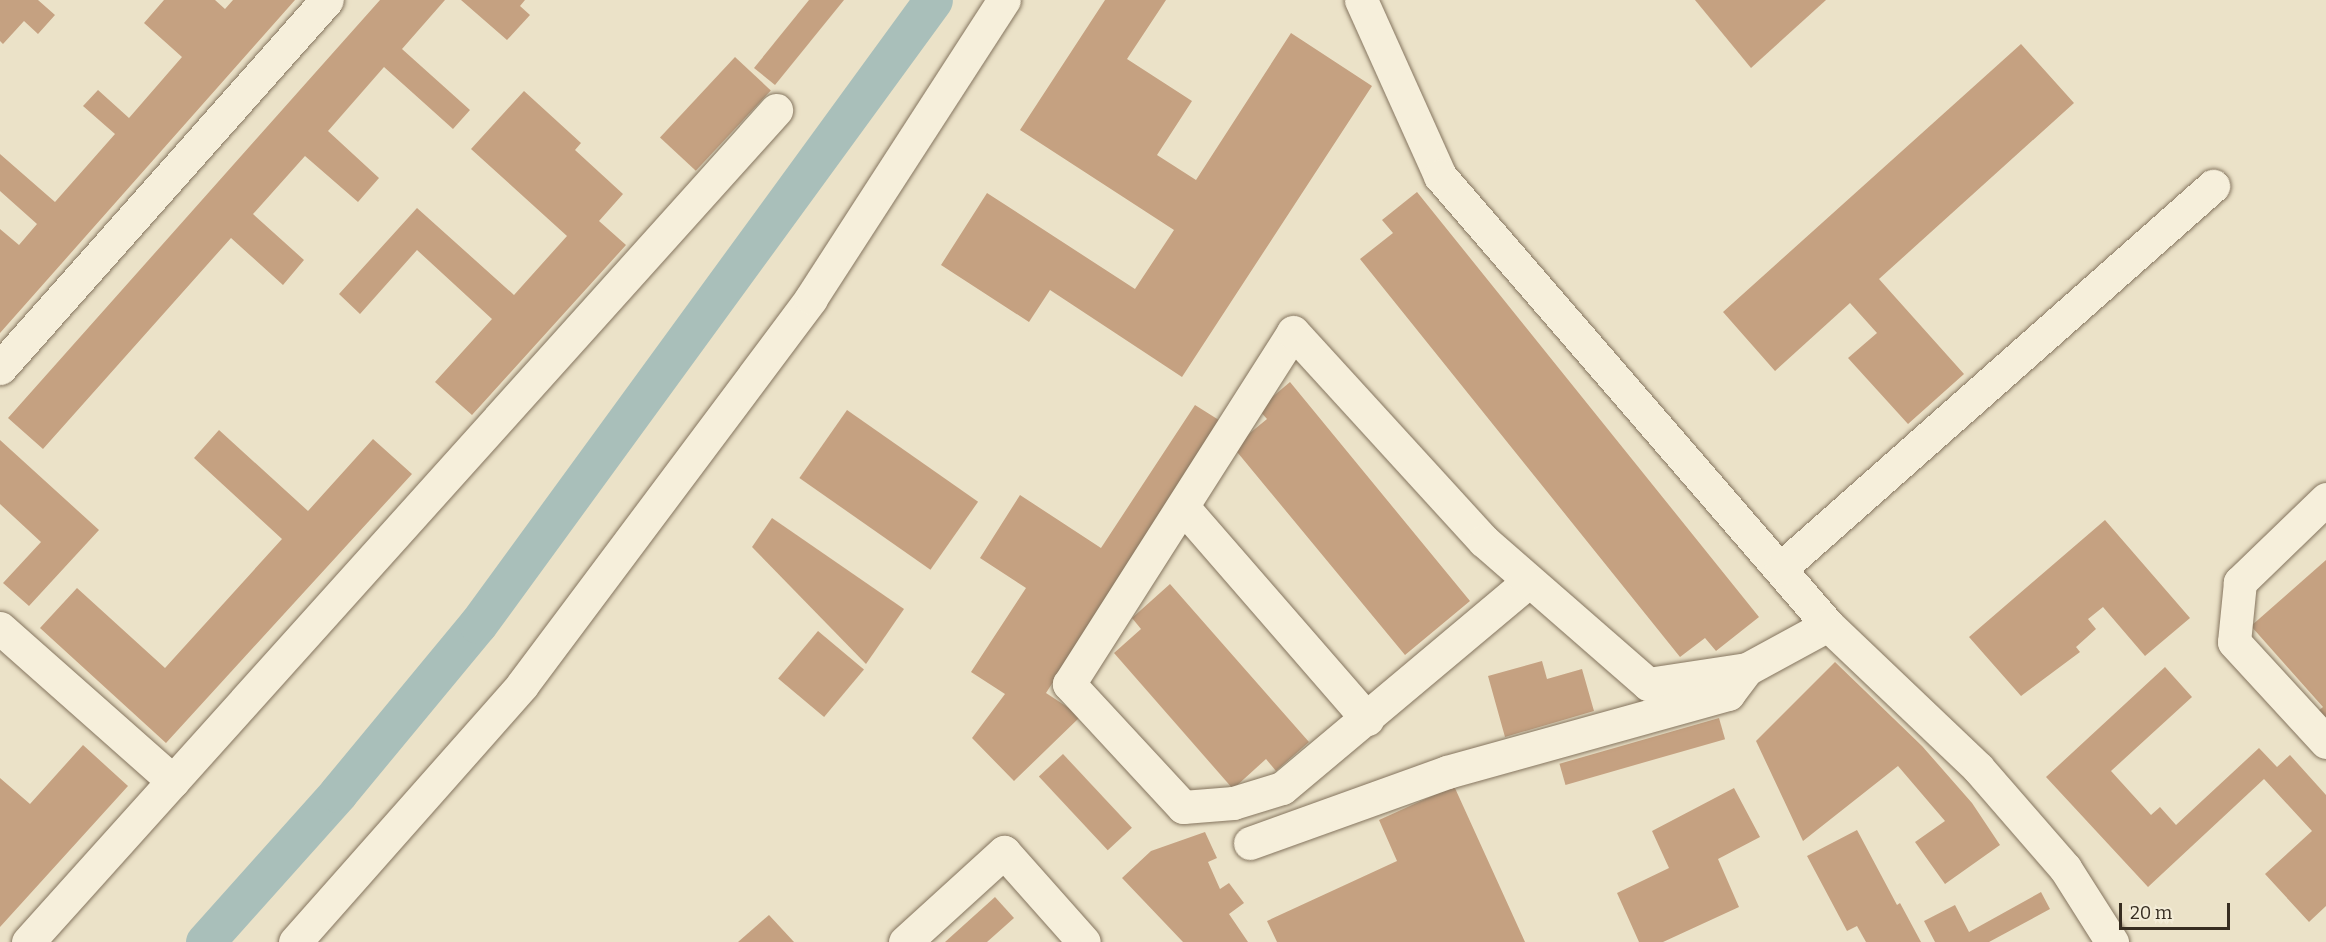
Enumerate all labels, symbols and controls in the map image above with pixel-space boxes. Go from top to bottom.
scale bar [2122,891,2233,929]
text: 20 m [2130,902,2172,924]

